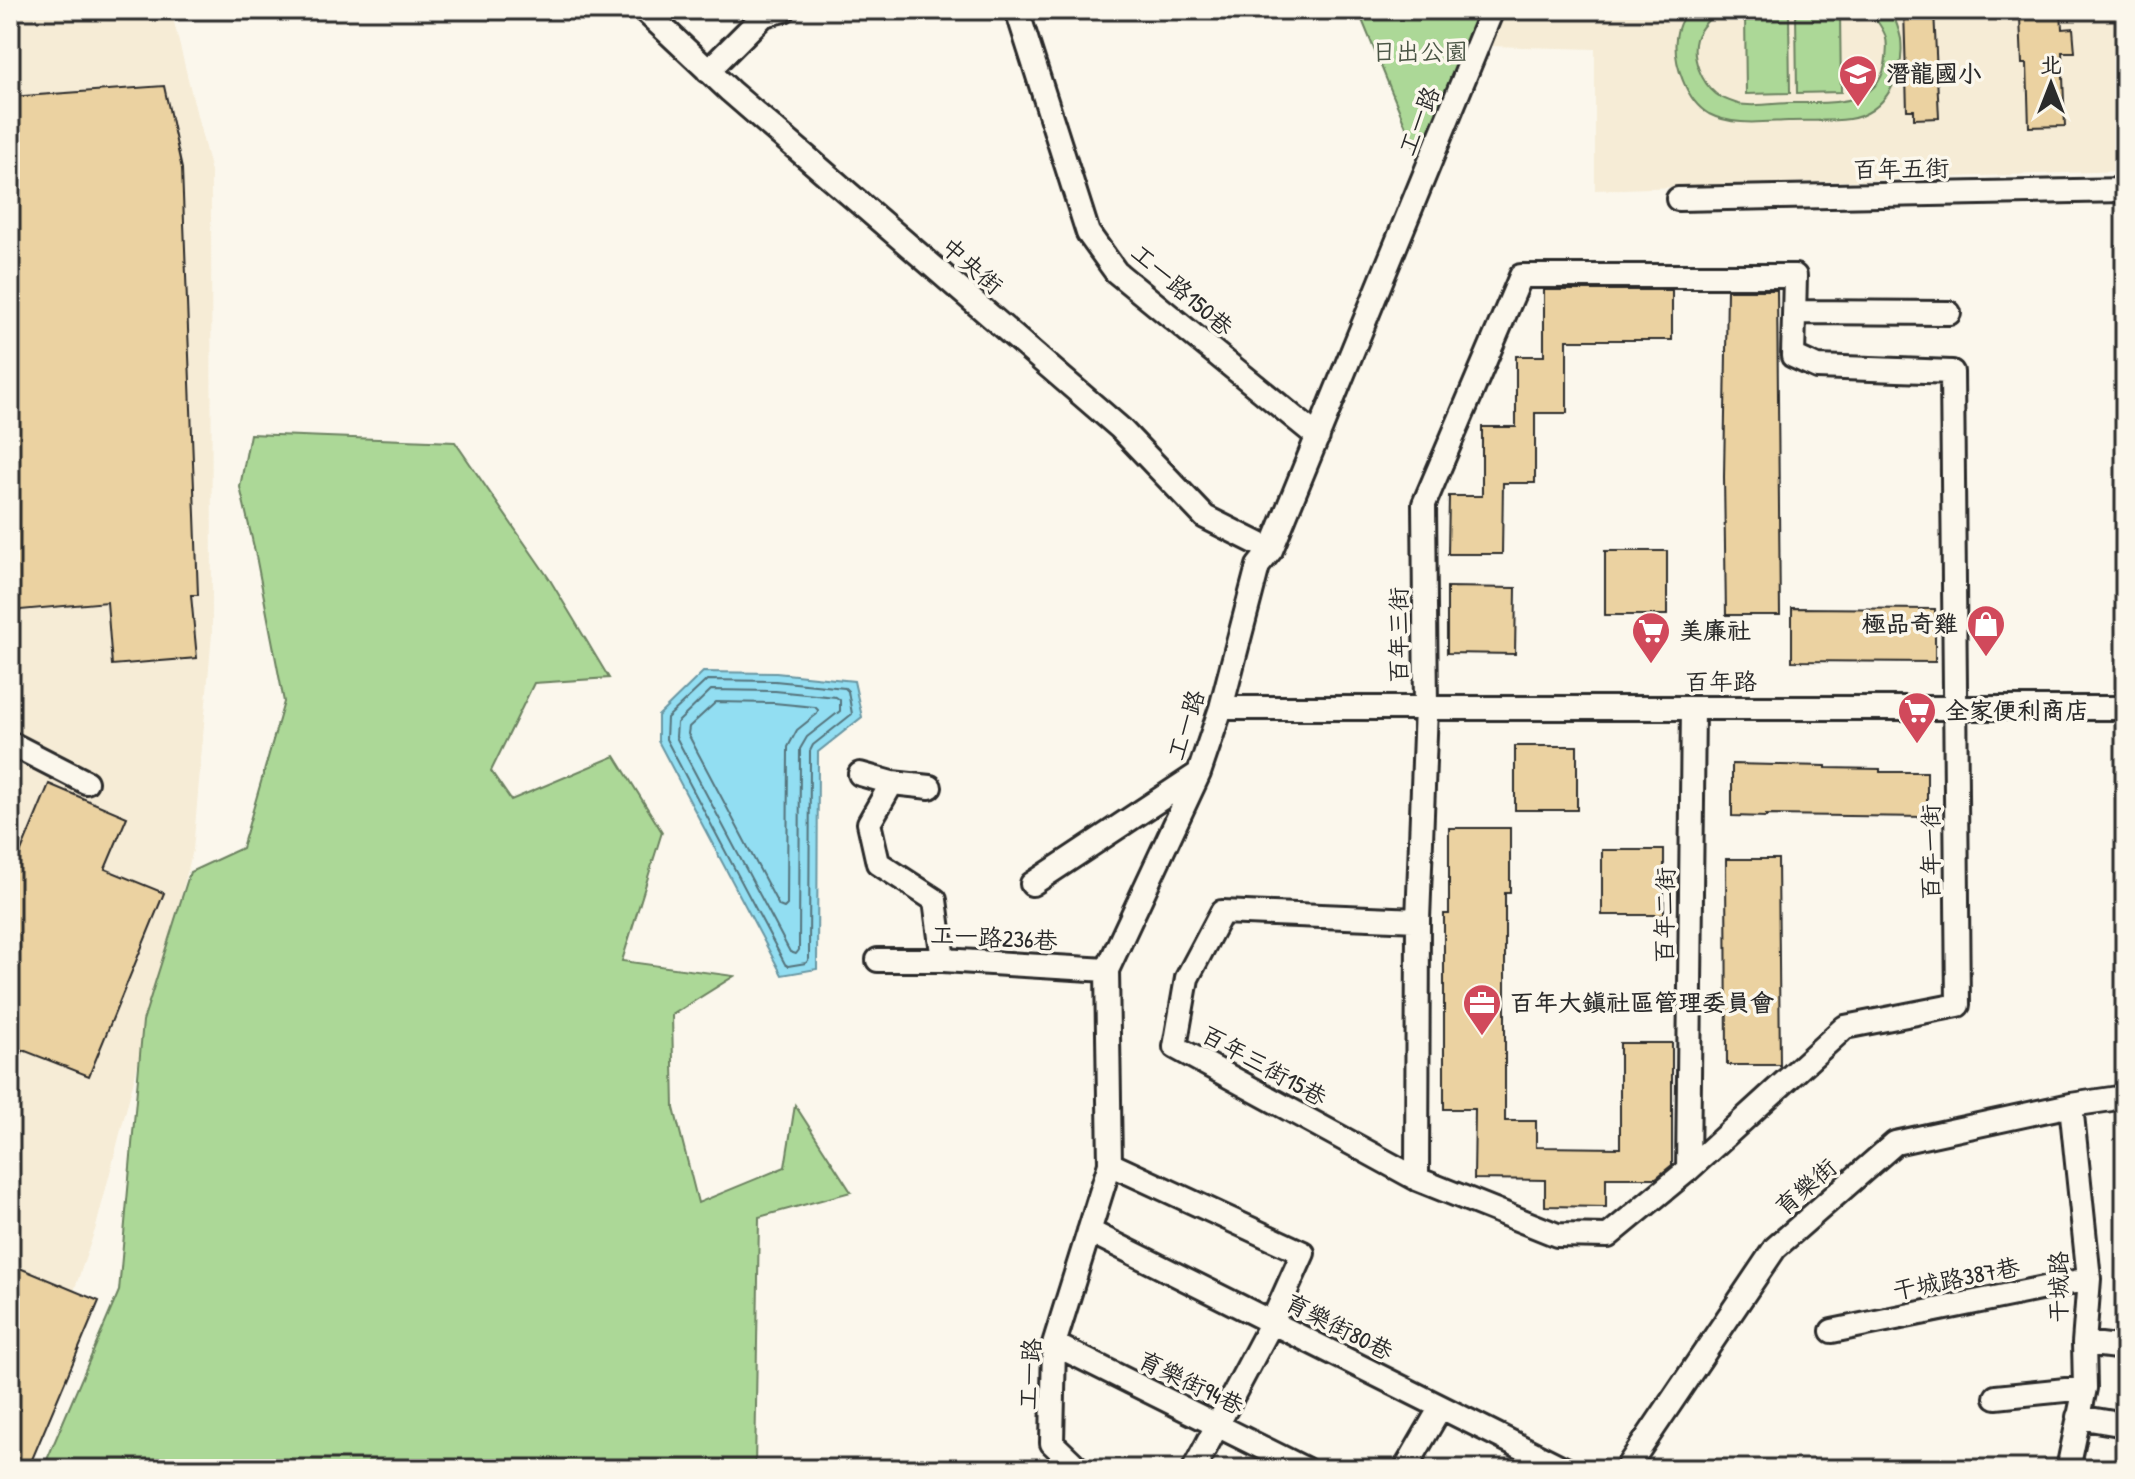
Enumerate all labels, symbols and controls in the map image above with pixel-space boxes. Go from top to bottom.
park label: 日出公園 [1372,35,1468,67]
north arrow [2011,44,2091,124]
text: 北 [2040,49,2062,79]
school or university icon: 潛龍國小 [1837,53,1879,108]
place label: 潛龍國小 [1886,57,1982,89]
street label: 工一路 [1390,81,1446,160]
street label: 百年五街 [1853,151,1949,185]
street label: 中央街 [935,230,1010,301]
street label: 工一路150巷 [1125,236,1241,343]
street label: 百年三街 [1382,587,1414,683]
shop icon: 極品奇雞 [1965,603,2007,658]
place label: 極品奇雞 [1862,607,1958,639]
supermarket icon: 美廉社 [1630,610,1672,665]
place label: 美廉社 [1679,614,1751,646]
street label: 百年路 [1685,665,1757,697]
street label: 工一路 [1159,686,1211,764]
supermarket icon: 全家便利商店 [1896,690,1938,745]
place label: 全家便利商店 [1945,694,2089,726]
street label: 百年一街 [1914,804,1946,900]
street label: 百年二街 [1647,867,1681,963]
street label: 工一路236巷 [930,918,1059,956]
office icon: 百年大鎮社區管理委員會 [1461,982,1503,1037]
place label: 百年大鎮社區管理委員會 [1510,986,1774,1018]
street label: 百年三街15巷 [1196,1017,1333,1113]
street label: 育樂街 [1768,1151,1843,1222]
street label: 干城路387巷 [1889,1250,2022,1306]
street label: 干城路 [2042,1251,2074,1323]
street label: 育樂街80巷 [1280,1285,1399,1367]
street label: 工一路 [1011,1337,1047,1411]
street label: 育樂街94巷 [1133,1343,1250,1421]

